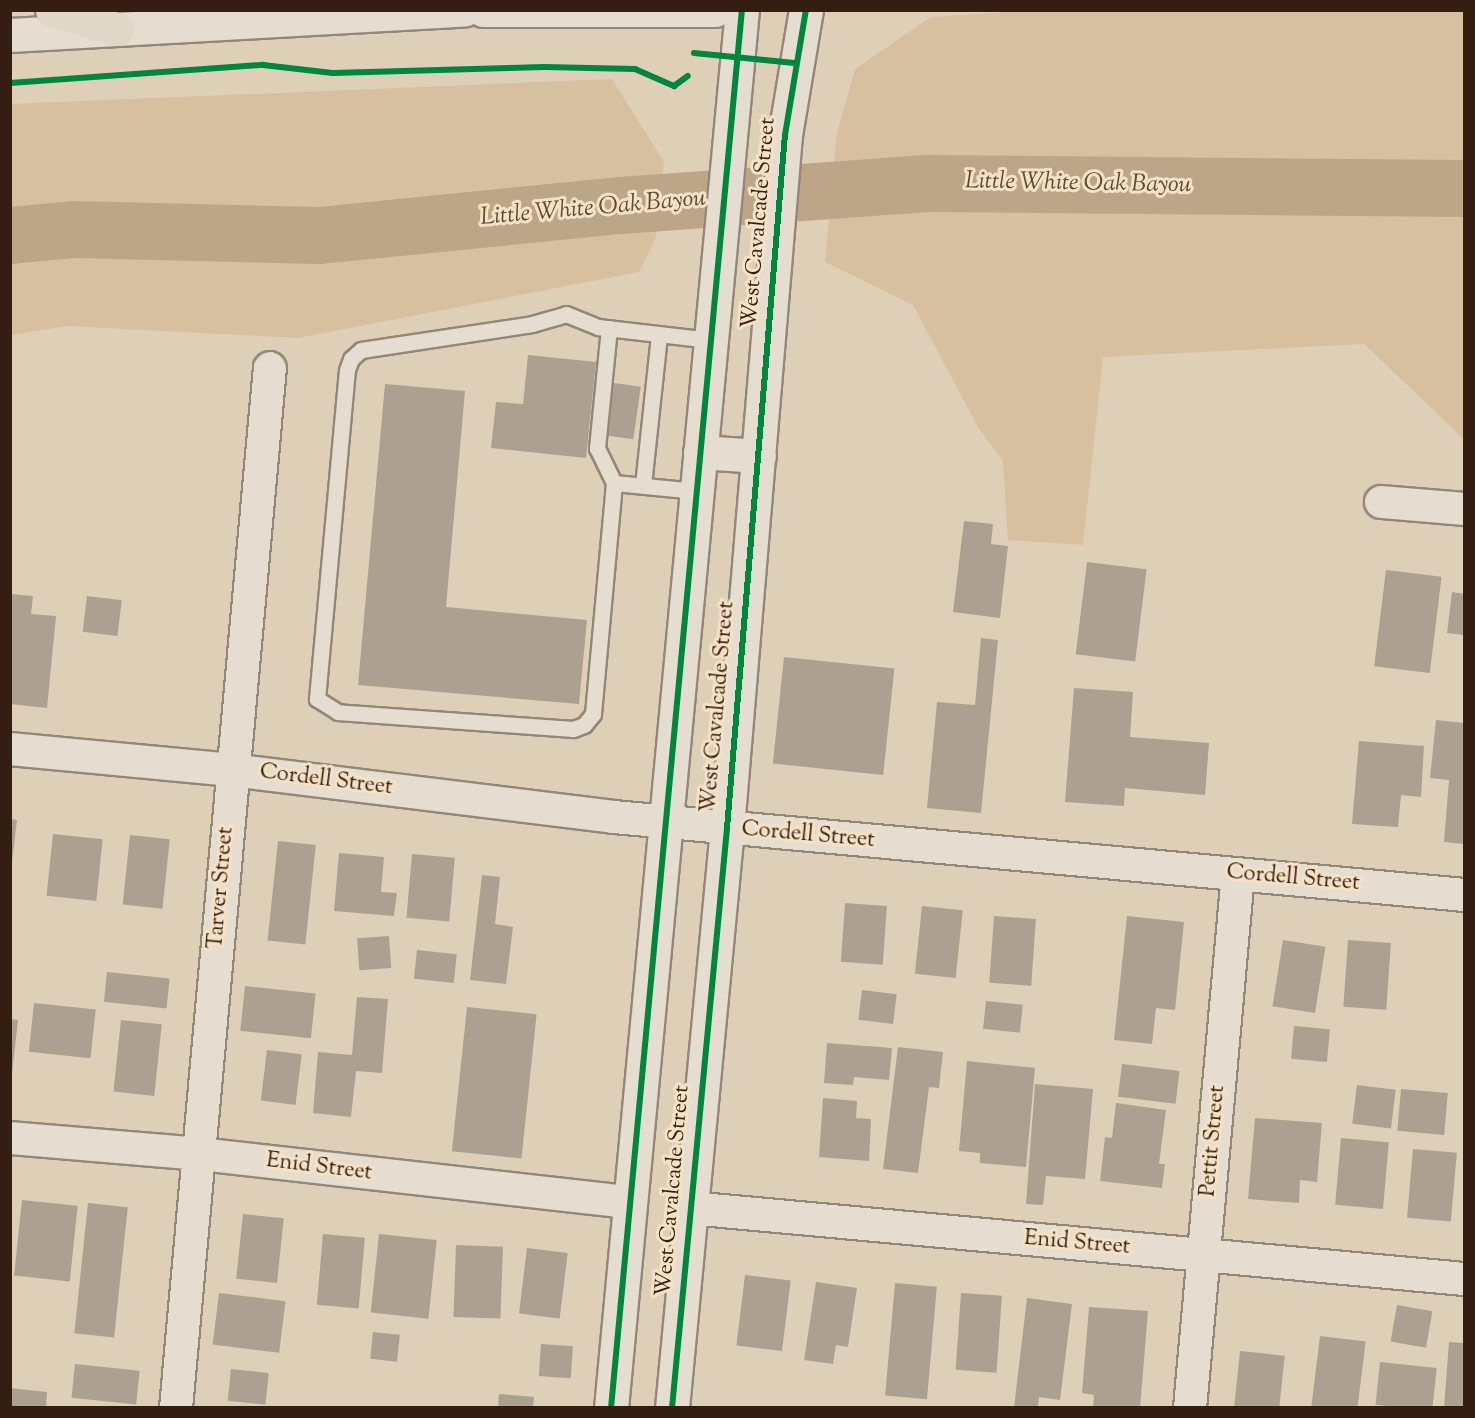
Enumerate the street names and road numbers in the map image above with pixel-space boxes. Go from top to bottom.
street label: West Cavalcade Street [738,116,782,330]
street label: West Cavalcade Street [697,600,741,814]
street label: Cordell Street [258,760,394,802]
street label: Cordell Street [740,817,876,855]
street label: Tarver Street [204,826,240,950]
street label: Cordell Street [1225,860,1361,898]
street label: West Cavalcade Street [652,1084,696,1298]
street label: Pettit Street [1196,1084,1232,1198]
street label: Enid Street [265,1148,373,1188]
street label: Enid Street [1023,1226,1131,1262]

